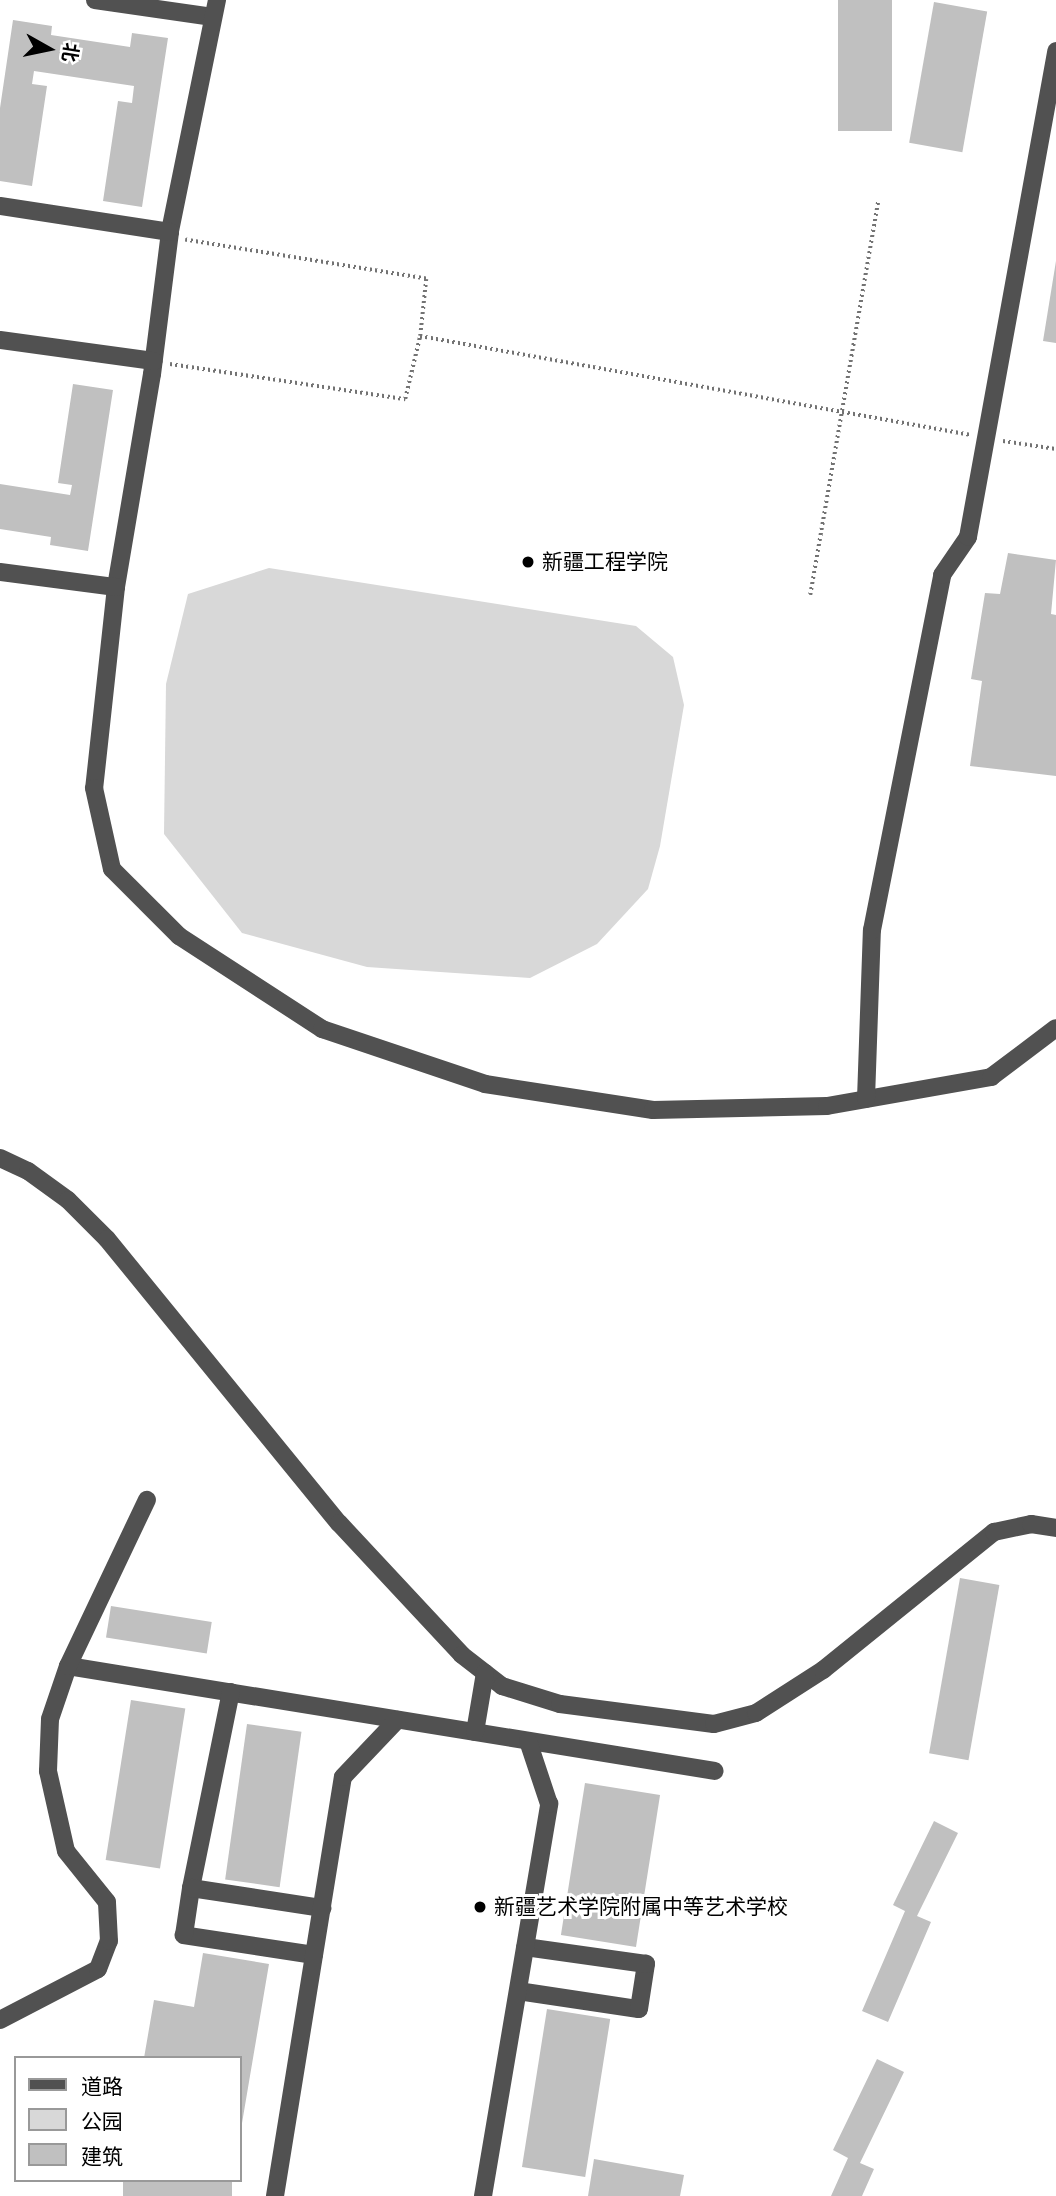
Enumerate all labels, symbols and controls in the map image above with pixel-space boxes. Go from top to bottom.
north arrow [14,14,84,84]
text: 北 [56,41,84,64]
place label: 新疆工程学院 [542,549,668,575]
marker: 新疆工程学院 [520,554,536,570]
place label: 新疆艺术学院附属中等艺术学校 [494,1894,788,1920]
marker: 新疆艺术学院附属中等艺术学校 [472,1899,488,1915]
legend [14,2056,242,2182]
text: 道路 [81,2073,123,2100]
text: 公园 [81,2108,123,2135]
text: 建筑 [81,2143,123,2170]

